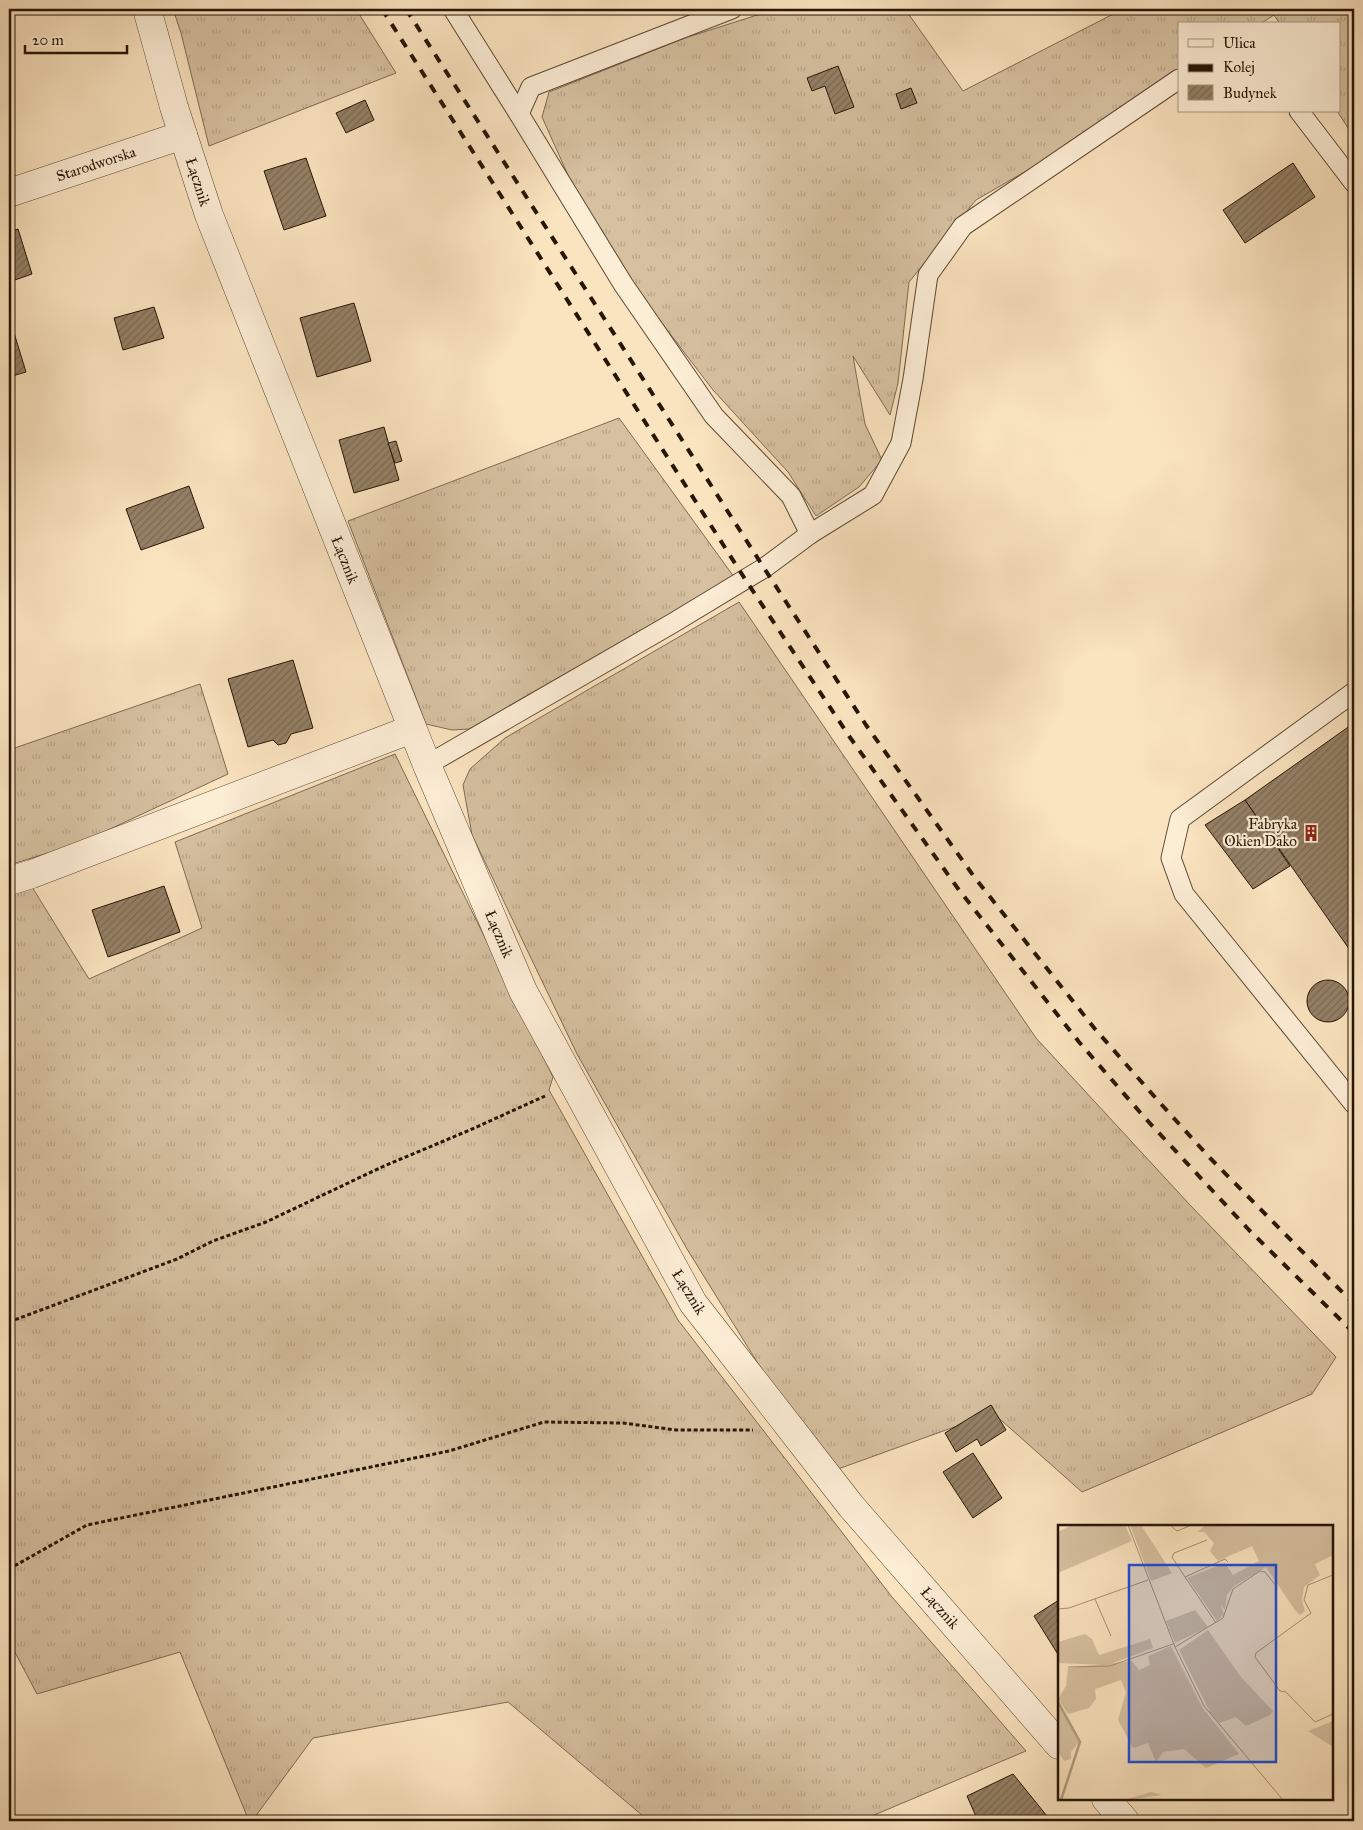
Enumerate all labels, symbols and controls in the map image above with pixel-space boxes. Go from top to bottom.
scale bar [25,22,128,54]
legend [1178,22,1340,112]
text: 20 m [32,31,64,49]
text: Ulica [1223,34,1256,52]
text: Kolej [1223,58,1255,76]
text: Budynek [1223,84,1277,102]
street label: Starodworska [54,142,139,185]
street label: Łącznik [182,155,214,209]
street label: Łącznik [327,533,363,587]
place label: Fabryka Okien Dako [1224,815,1298,850]
building icon: Fabryka Okien Dako [1301,823,1321,843]
street label: Łącznik [481,908,517,961]
street label: Łącznik [668,1266,710,1318]
inset map [1058,1525,1333,1800]
street label: Łącznik [917,1583,963,1633]

